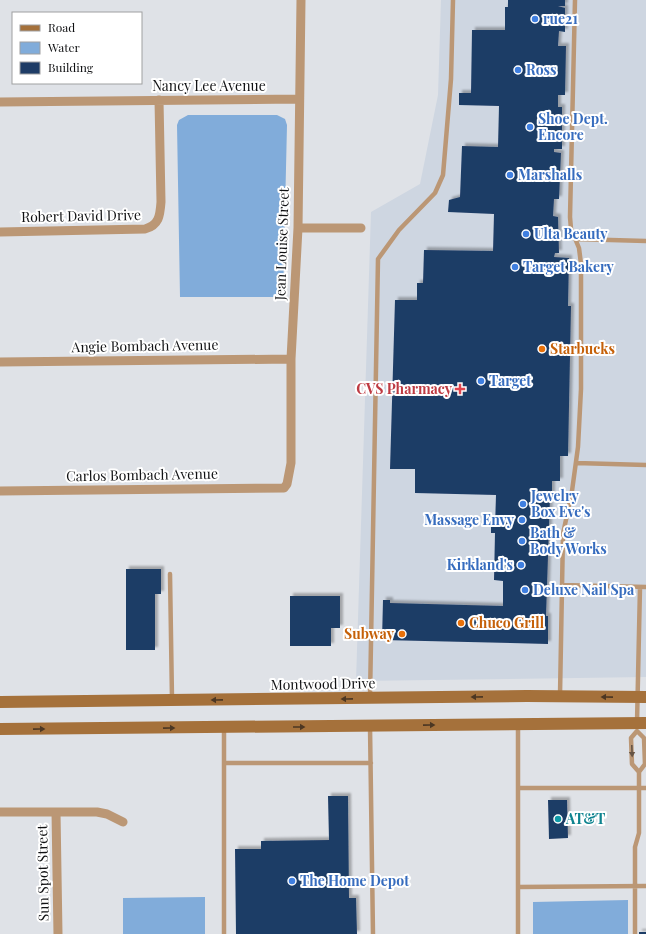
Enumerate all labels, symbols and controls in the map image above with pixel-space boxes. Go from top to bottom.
place label: rue21 [543,9,578,28]
legend [12,12,142,84]
marker: rue21 [530,14,540,24]
text: Road [48,19,75,35]
text: Water [47,39,81,55]
text: Building [48,59,94,75]
place label: Ross [526,60,557,79]
marker: Ross [513,65,523,75]
street label: Nancy Lee Avenue [152,76,266,95]
place label: Shoe Dept. Encore [538,109,608,144]
marker: Shoe Dept. Encore [525,122,535,132]
place label: Marshalls [518,165,582,184]
marker: Marshalls [505,170,515,180]
street label: Jean Louise Street [270,186,293,302]
street label: Robert David Drive [21,205,141,226]
place label: Ulta Beauty [534,224,608,243]
marker: Ulta Beauty [521,229,531,239]
place label: Target Bakery [523,257,614,276]
marker: Target Bakery [510,262,520,272]
street label: Angie Bombach Avenue [70,335,219,356]
place label: Starbucks [550,339,615,358]
marker: Starbucks [537,344,547,354]
place label: Target [489,371,531,390]
marker: Target [476,376,486,386]
place label: CVS Pharmacy [356,379,453,398]
marker: CVS Pharmacy [455,384,465,394]
street label: Carlos Bombach Avenue [66,464,218,485]
place label: Jewelry Box Eve's [530,486,590,521]
marker: Jewelry Box Eve's [518,499,528,509]
place label: Massage Envy [424,510,515,529]
marker: Massage Envy [517,515,527,525]
place label: Bath & Body Works [530,523,607,558]
marker: Bath & Body Works [517,536,527,546]
place label: Kirkland's [447,555,513,574]
marker: Kirkland's [516,560,526,570]
place label: Deluxe Nail Spa [533,580,635,599]
marker: Deluxe Nail Spa [520,585,530,595]
place label: Chuco Grill [469,613,545,632]
marker: Chuco Grill [456,618,466,628]
place label: Subway [344,624,395,643]
marker: Subway [397,629,407,639]
street label: Montwood Drive [270,673,376,694]
one-way arrow [470,694,483,700]
one-way arrow [600,694,613,700]
one-way arrow [340,696,353,702]
one-way arrow [210,697,223,703]
one-way arrow [423,722,435,729]
one-way arrow [293,724,306,730]
one-way arrow [163,725,176,731]
one-way arrow [33,726,46,732]
one-way arrow [629,745,635,758]
place label: AT&T [565,809,605,828]
marker: AT&T [553,814,563,824]
street label: Sun Spot Street [32,823,53,922]
place label: The Home Depot [300,871,409,890]
marker: The Home Depot [287,876,297,886]

